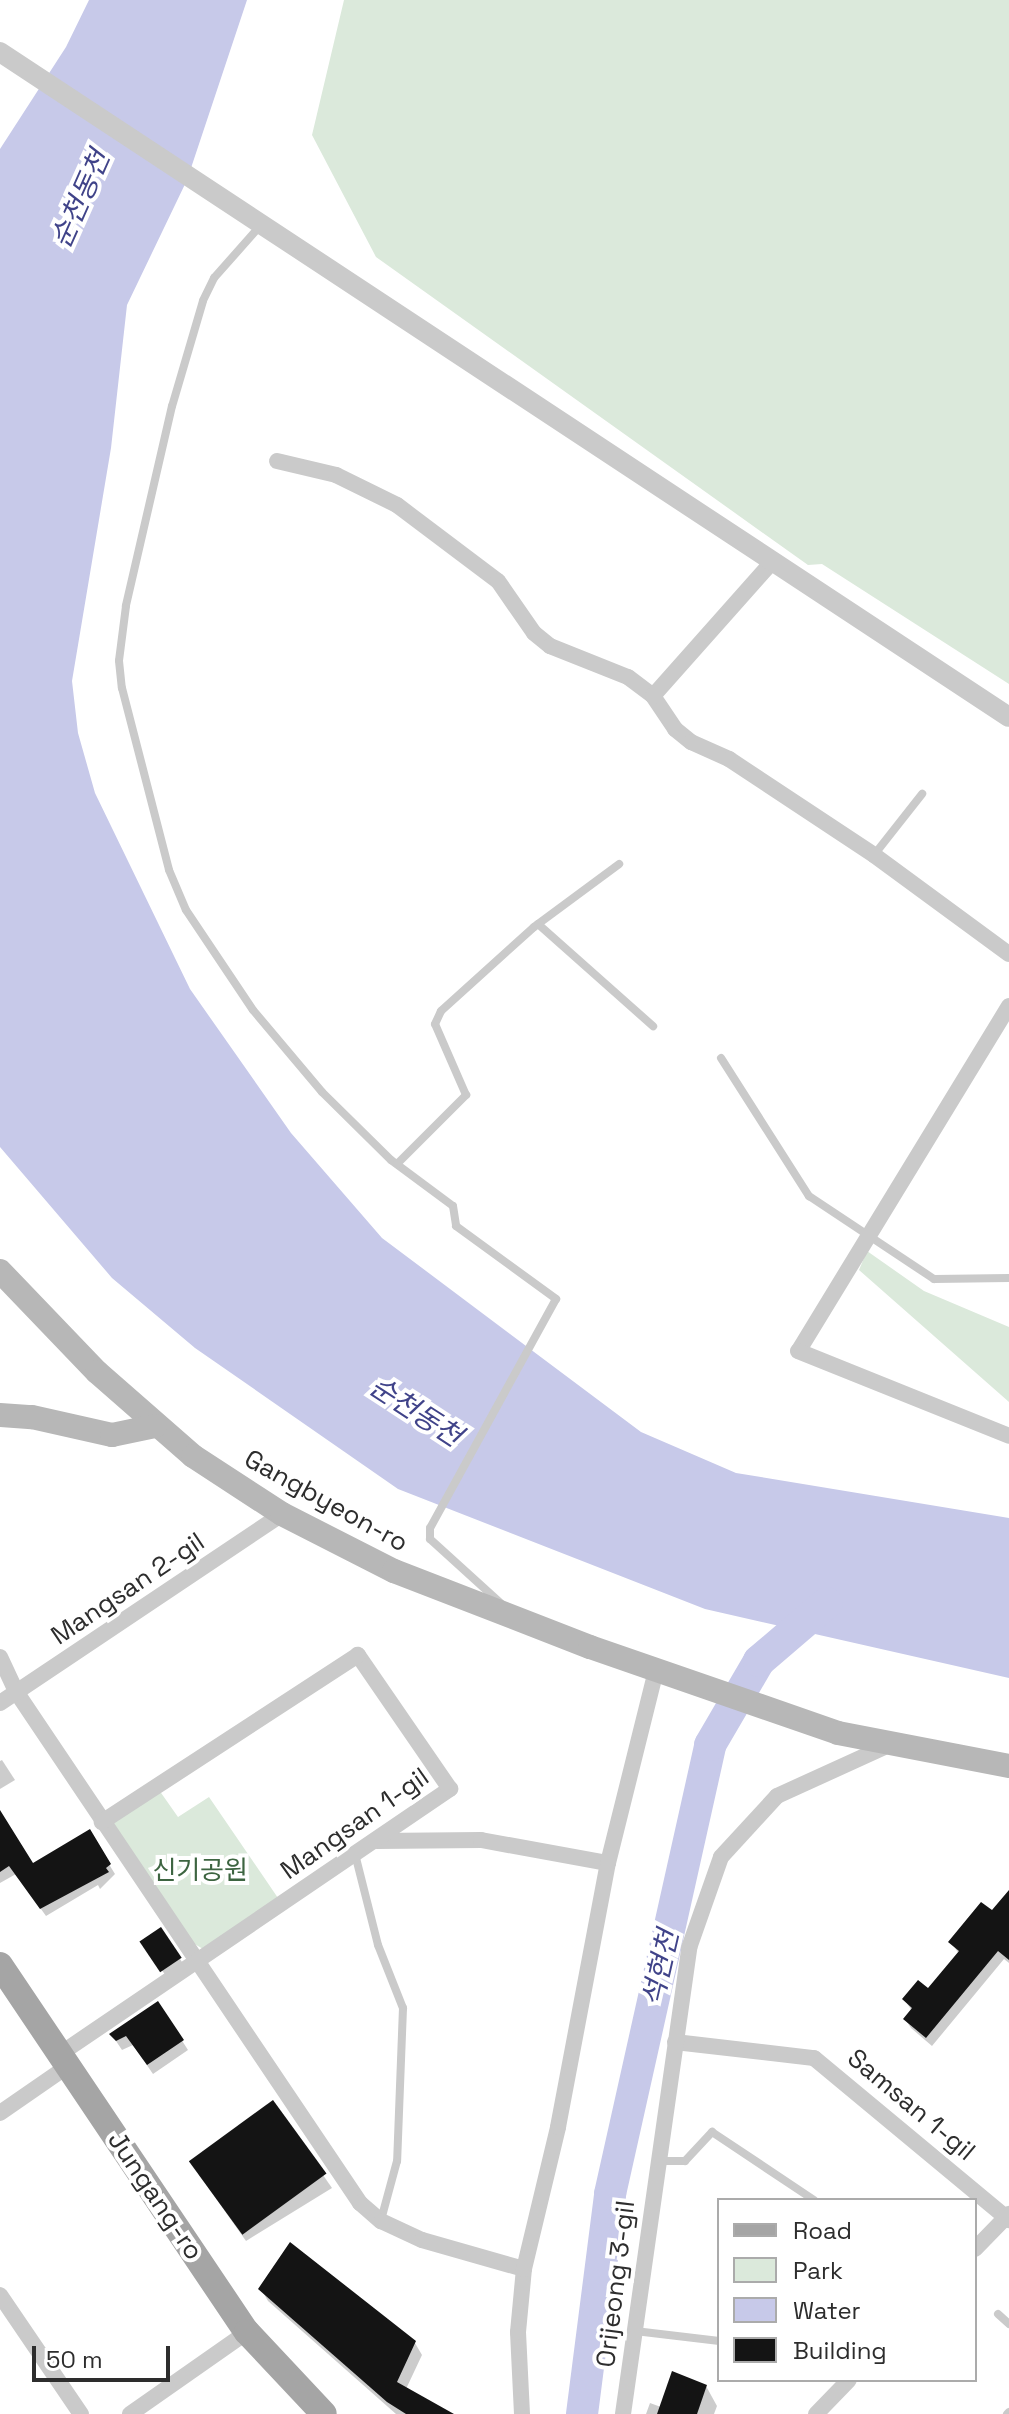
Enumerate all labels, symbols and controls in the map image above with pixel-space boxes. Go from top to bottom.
water label: 순천동천 [44,145,116,253]
water label: 순천동천 [364,1369,468,1453]
street label: Gangbyeon-ro [239,1443,413,1559]
street label: Mangsan 2-gil [45,1526,211,1652]
street label: Mangsan 1-gil [275,1762,435,1886]
park label: 신기공원 [152,1855,248,1887]
water label: 석현천 [635,1927,685,2009]
street label: Samsan 1-gil [841,2043,981,2167]
street label: Jungang-ro [101,2126,209,2266]
legend [717,2198,977,2382]
street label: Orijeong 3-gil [590,2199,642,2369]
text: Road [793,2215,852,2246]
text: Park [793,2255,843,2286]
text: Water [793,2295,861,2326]
scale bar [36,2330,174,2380]
text: Building [793,2335,887,2366]
text: 50 m [46,2344,103,2375]

